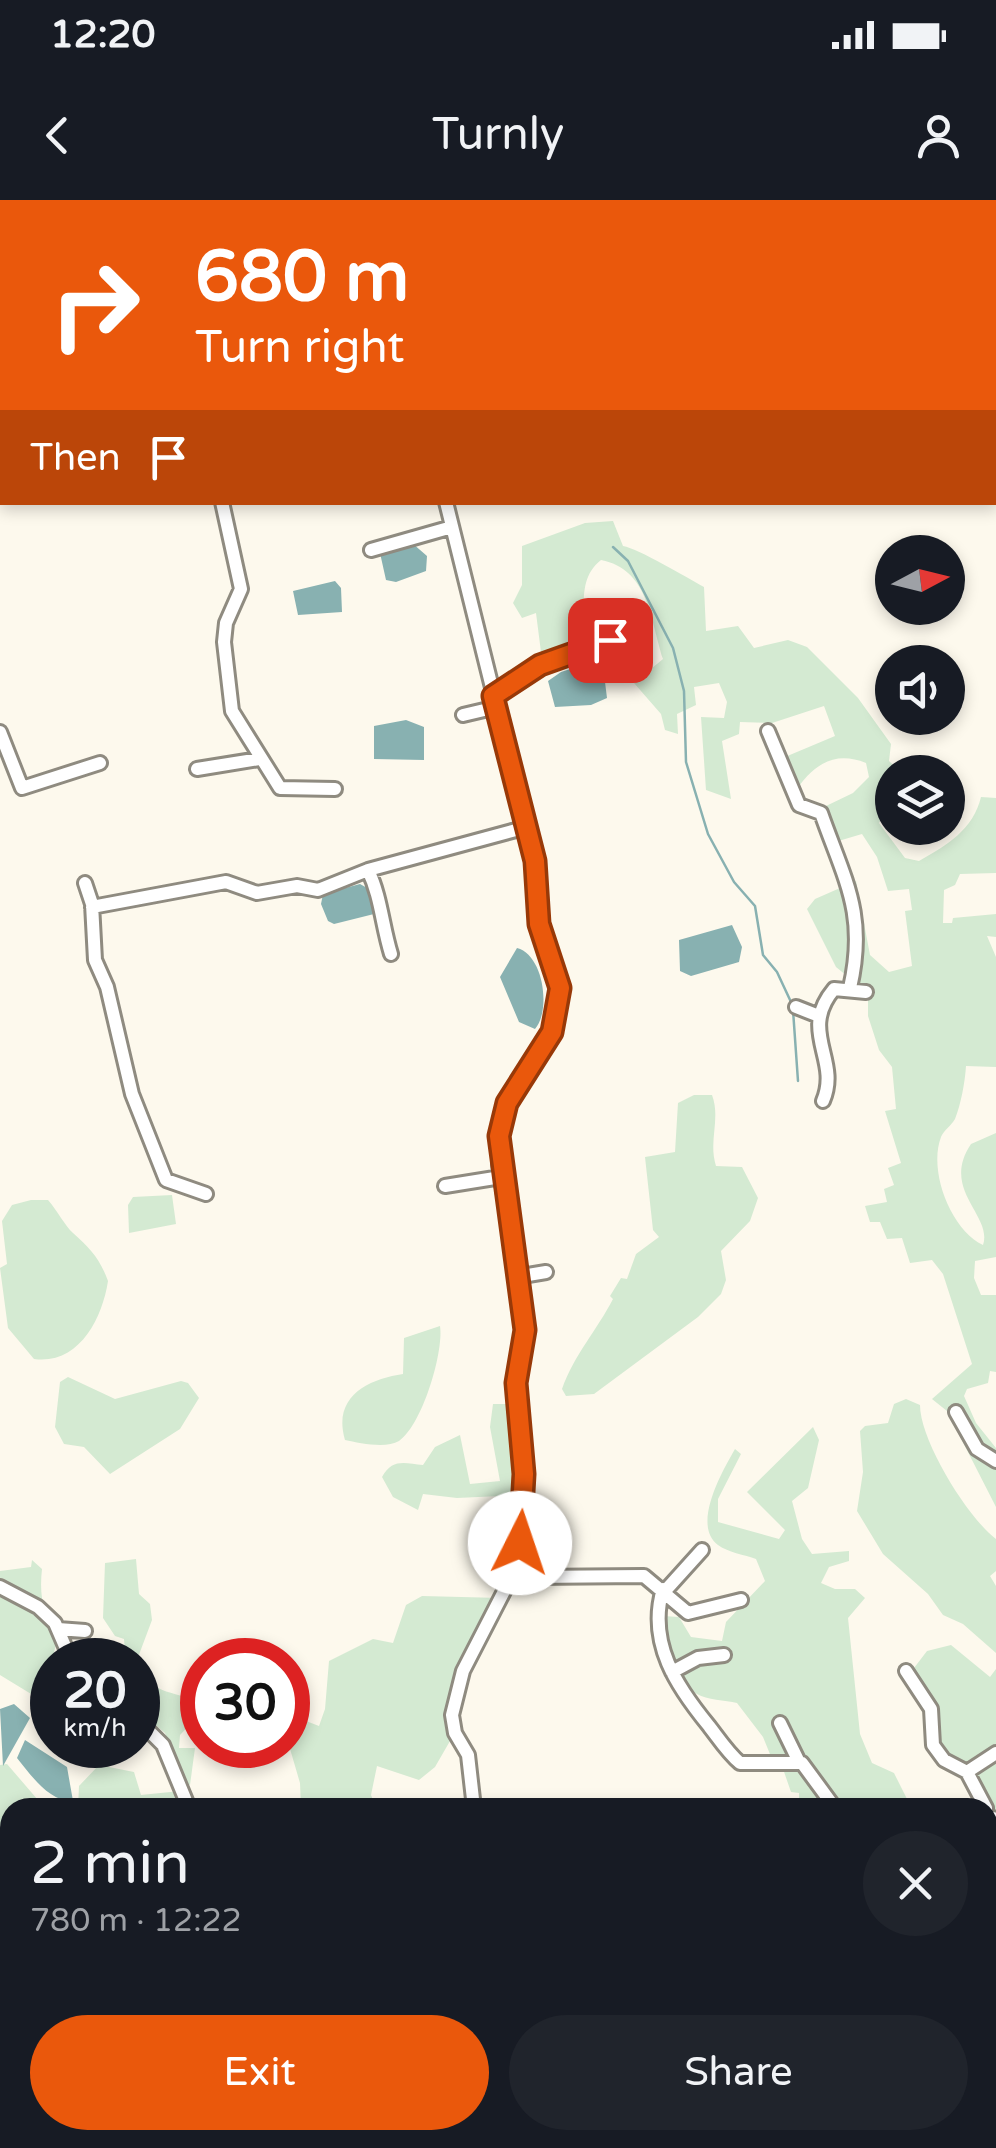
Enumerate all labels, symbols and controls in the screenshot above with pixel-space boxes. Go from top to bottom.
text: 12:20 [50,12,155,58]
icon: back [30,108,85,163]
text: Turnly [432,108,564,162]
icon: person [911,108,966,163]
text: 680 m [195,236,409,320]
icon: right [30,240,160,370]
text: Turn right [195,321,404,375]
icon: arrive [141,430,196,485]
text: Then [30,435,121,481]
north arrow [875,535,965,625]
map controls [875,535,965,845]
pin [568,598,653,683]
icon: arrive [583,613,638,668]
button: sound [875,645,965,735]
button: layers [875,755,965,845]
position arrow [468,1491,572,1595]
speed limit sign: 30 [180,1638,310,1768]
text: 20 [64,1661,126,1721]
text: km/h [64,1713,126,1743]
text: 2 min [30,1828,190,1900]
button: close [863,1831,968,1936]
text: 780 m · 12:22 [30,1902,242,1940]
button: Exit [30,2015,489,2130]
button: Share [509,2015,968,2130]

